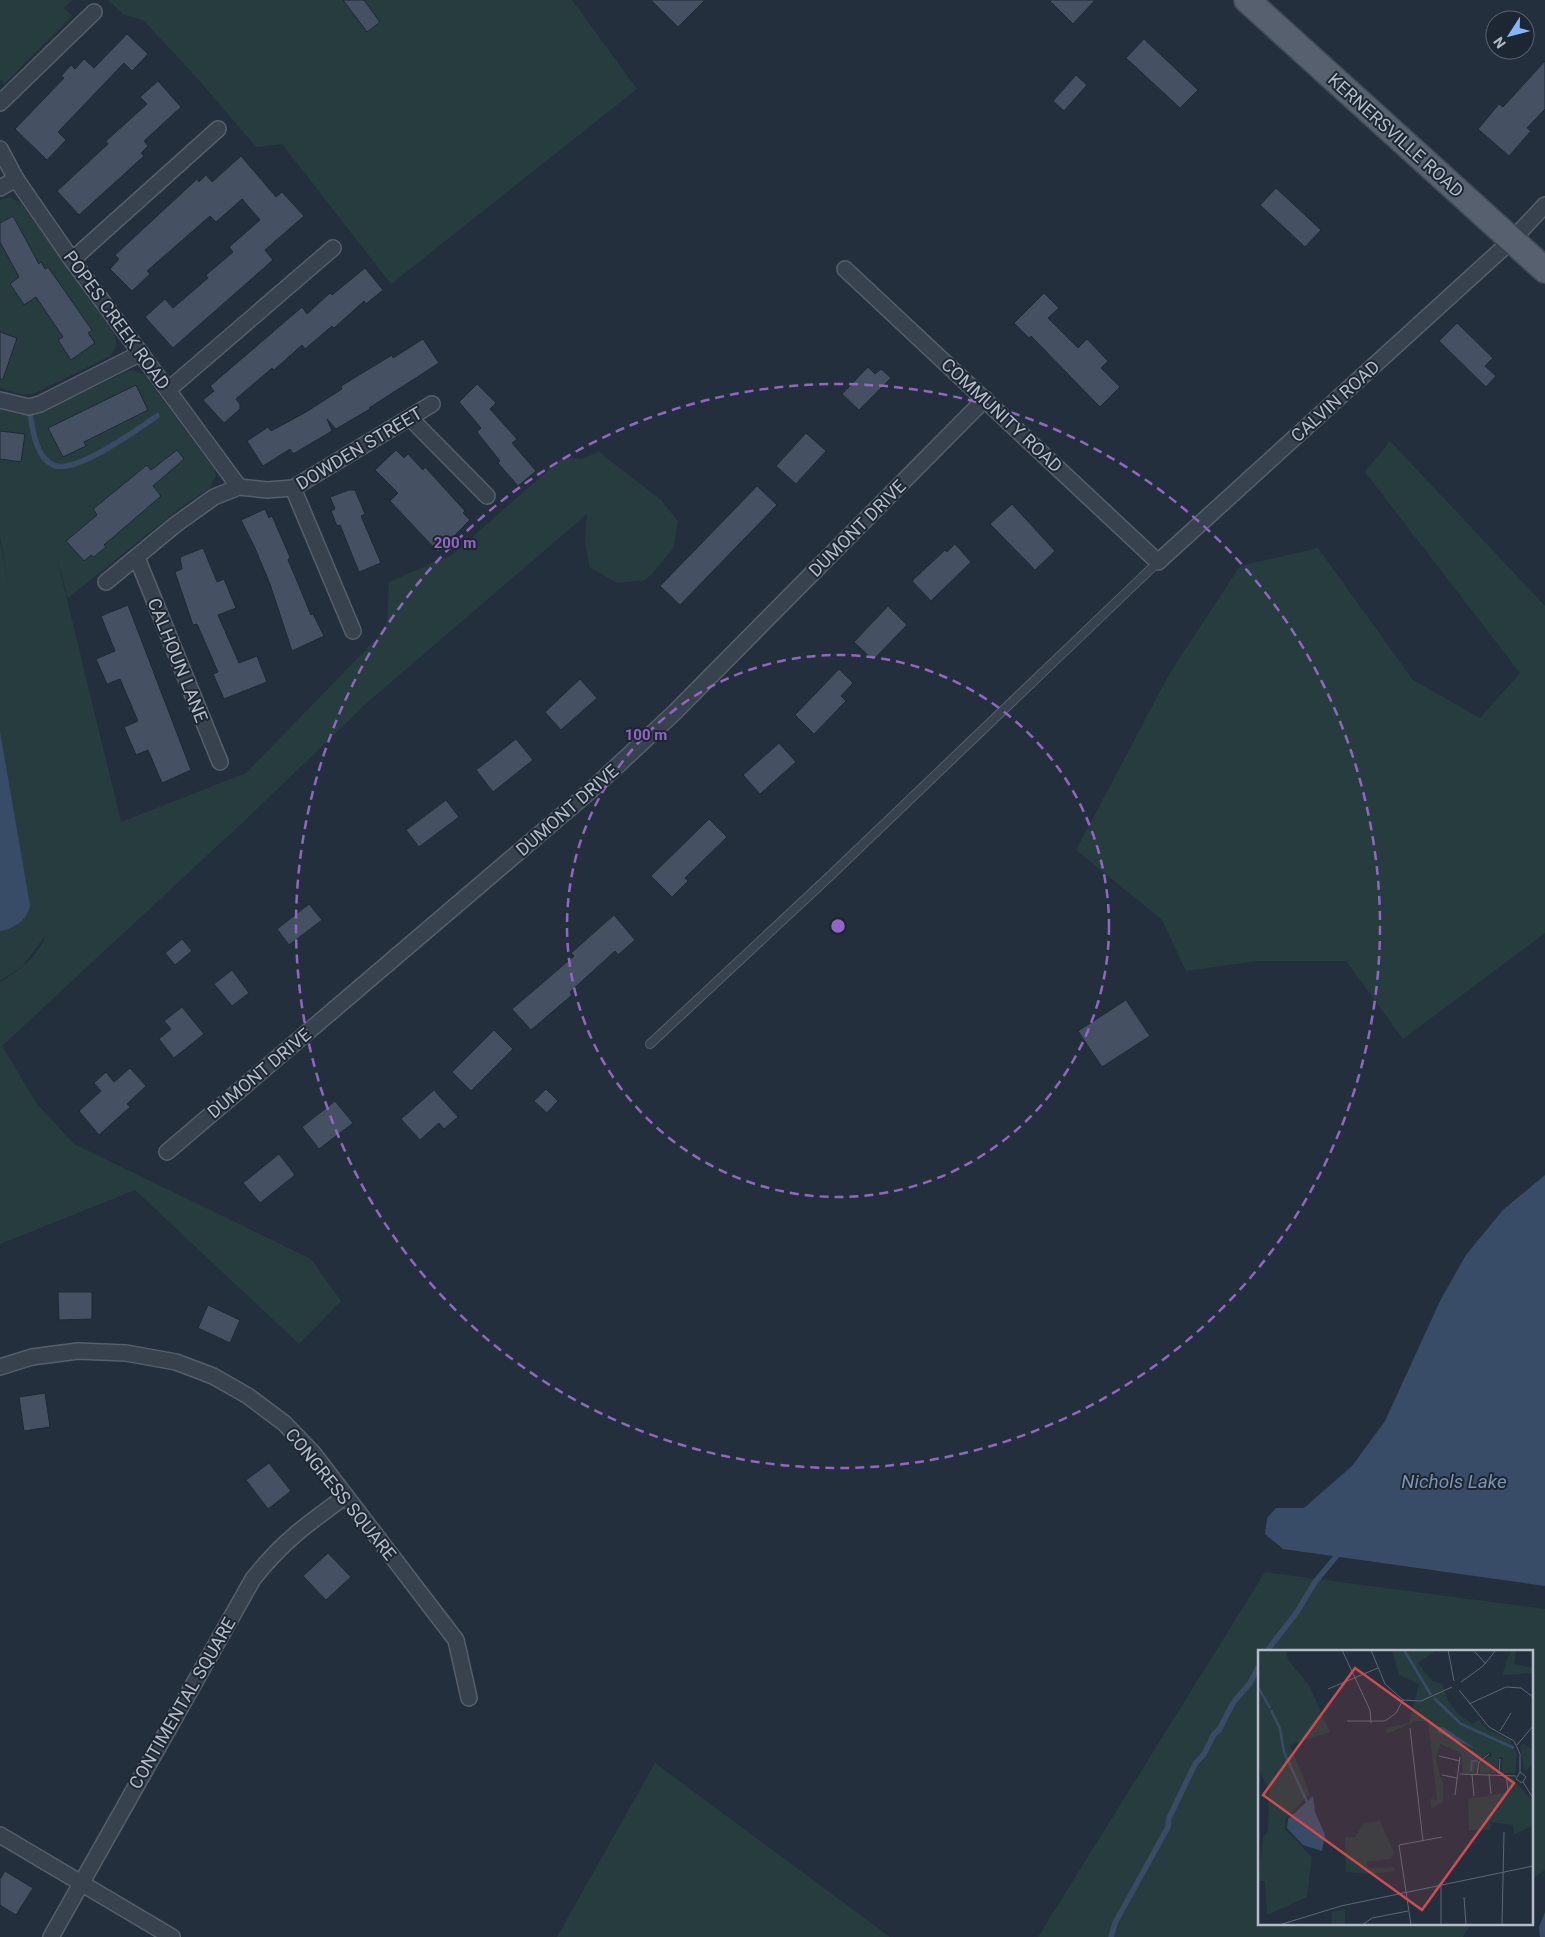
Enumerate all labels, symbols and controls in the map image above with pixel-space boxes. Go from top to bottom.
north arrow [1485,10,1535,60]
text: N [1490,34,1509,51]
street label: KERNERSVILLE ROAD [1324,69,1468,201]
street label: POPES CREEK ROAD [60,247,174,393]
street label: COMMUNITY ROAD [937,354,1067,476]
street label: CALVIN ROAD [1286,356,1384,446]
street label: DOWDEN STREET [292,402,426,494]
street label: DUMONT DRIVE [804,475,910,581]
text: 200 m [434,534,476,552]
street label: CALHOUN LANE [144,595,212,725]
text: 100 m [625,726,667,744]
street label: DUMONT DRIVE [512,760,622,860]
centre of rings [829,917,847,935]
street label: DUMONT DRIVE [203,1024,315,1122]
street label: CONGRESS SQUARE [281,1424,401,1564]
water label: Nichols Lake [1401,1470,1507,1493]
street label: CONTIMENTAL SQUARE [124,1614,240,1792]
inset map [1258,1650,1532,1924]

